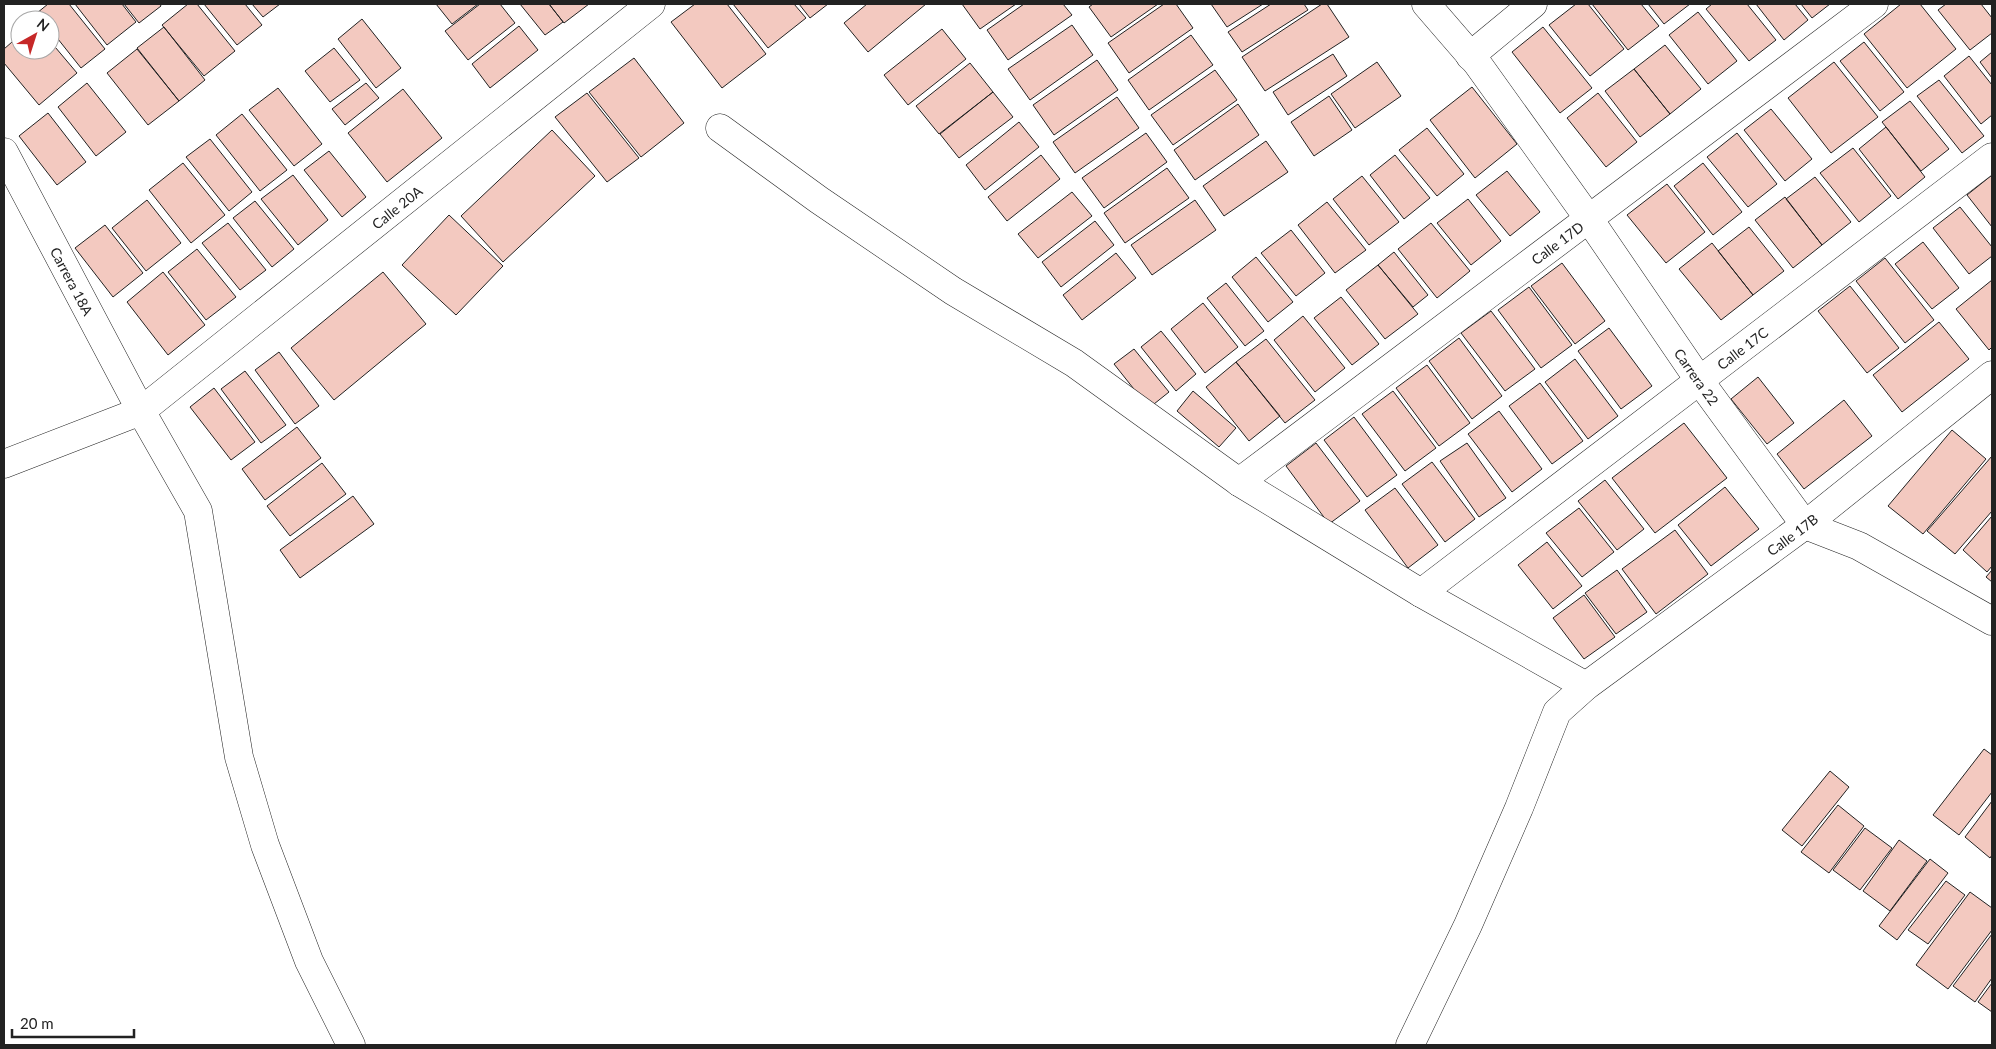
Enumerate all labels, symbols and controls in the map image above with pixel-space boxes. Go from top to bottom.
north arrow [10,10,60,60]
text: N [34,15,53,35]
street label: Calle 20A [368,181,426,232]
street label: Calle 17D [1528,218,1586,268]
street label: Carrera 18A [47,244,98,319]
street label: Calle 17C [1713,323,1771,373]
street label: Carrera 22 [1671,345,1723,408]
street label: Calle 17B [1763,510,1821,559]
scale bar [12,1006,135,1038]
text: 20 m [20,1014,54,1032]

